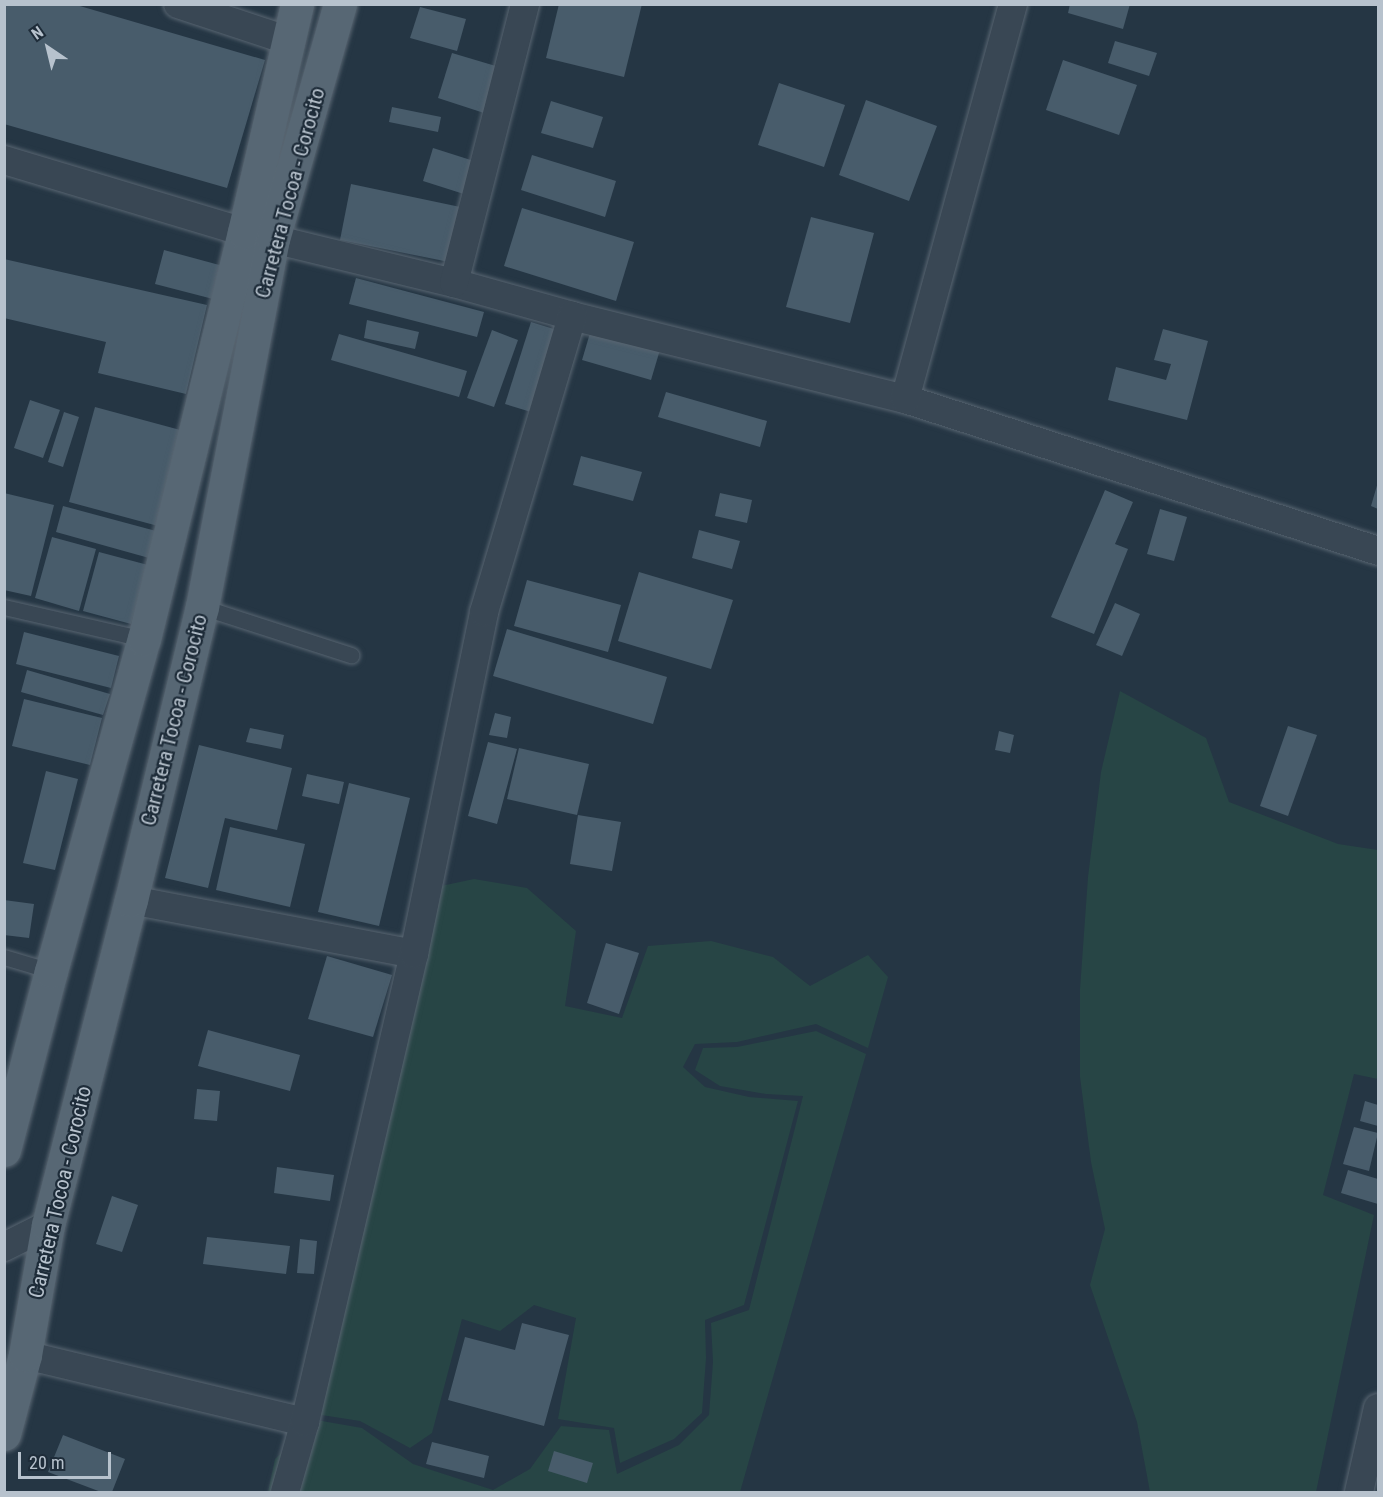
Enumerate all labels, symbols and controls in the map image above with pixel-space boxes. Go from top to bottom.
north arrow [18,18,78,78]
text: N [28,22,47,43]
street label: Carretera Tocoa - Corocito [250,85,330,301]
street label: Carretera Tocoa - Corocito [136,612,212,828]
street label: Carretera Tocoa - Corocito [23,1083,97,1301]
scale bar [21,1440,114,1478]
text: 20 m [29,1452,64,1473]

